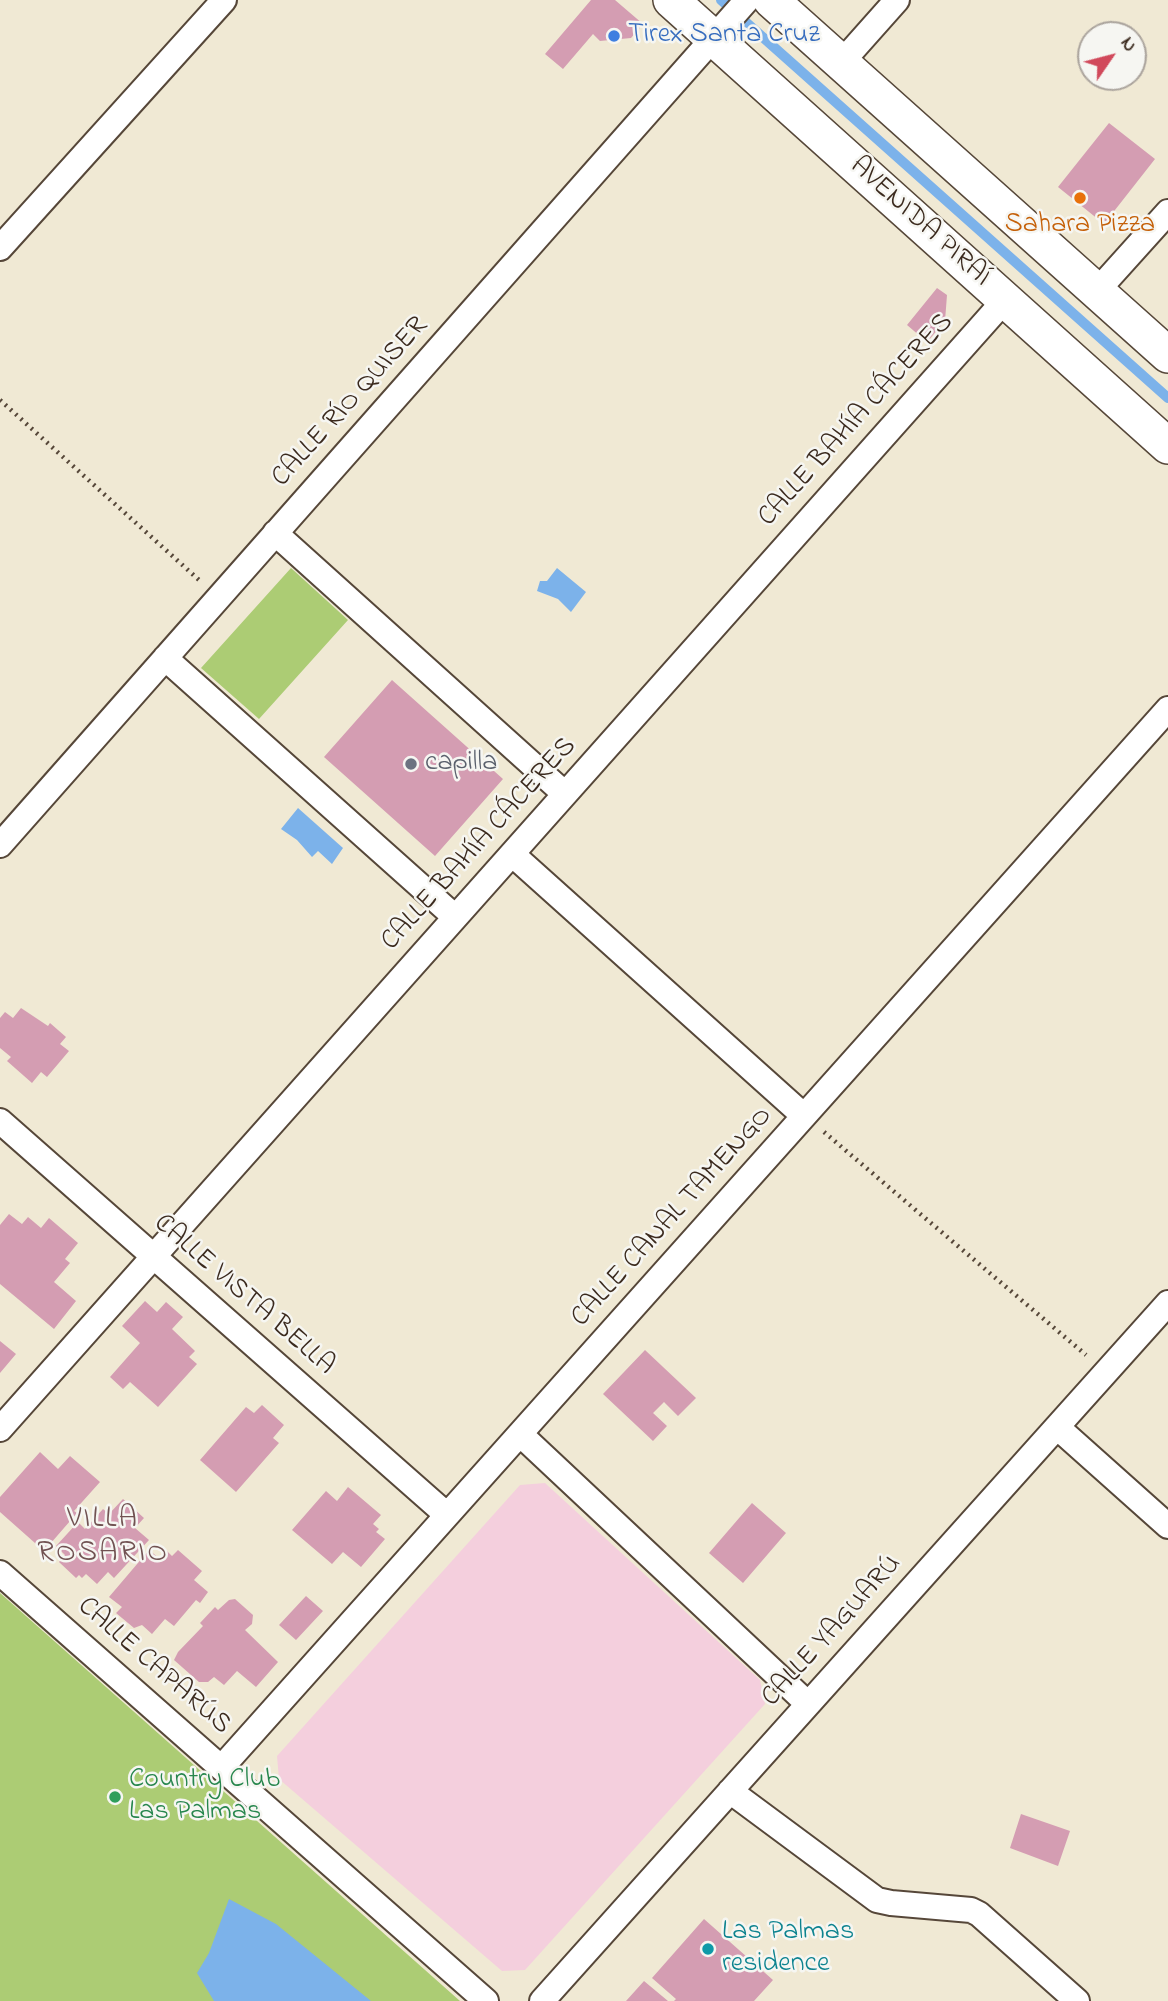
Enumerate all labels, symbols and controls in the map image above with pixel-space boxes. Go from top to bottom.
place label: Tirex Santa Cruz [628,19,820,53]
north arrow [1077,21,1147,91]
marker: Tirex Santa Cruz [606,28,622,44]
text: N [1113,32,1143,58]
street label: AVENIDA PIRAÍ [842,151,996,295]
marker: Sahara Pizza [1072,190,1088,206]
place label: Sahara Pizza [1005,209,1155,243]
street label: CALLE BAHÍA CÁCERES [752,307,962,535]
street label: CALLE RÍO QUISER [266,311,436,495]
street label: CALLE BAHÍA CÁCERES [375,731,585,959]
place label: capilla [425,747,497,781]
marker: capilla [403,756,419,772]
street label: CALLE CANAL TAMENGO [565,1101,781,1335]
street label: CALLE VISTA BELLA [146,1208,340,1384]
district label: VILLA ROSARIO [38,1503,168,1574]
street label: CALLE YAGUARÚ [756,1549,910,1715]
street label: CALLE CAPARÚS [69,1591,237,1743]
place label: Country Club Las Palmas [129,1764,280,1830]
marker: Country Club Las Palmas [107,1789,123,1805]
place label: Las Palmas residence [722,1916,854,1982]
marker: Las Palmas residence [700,1941,716,1957]

